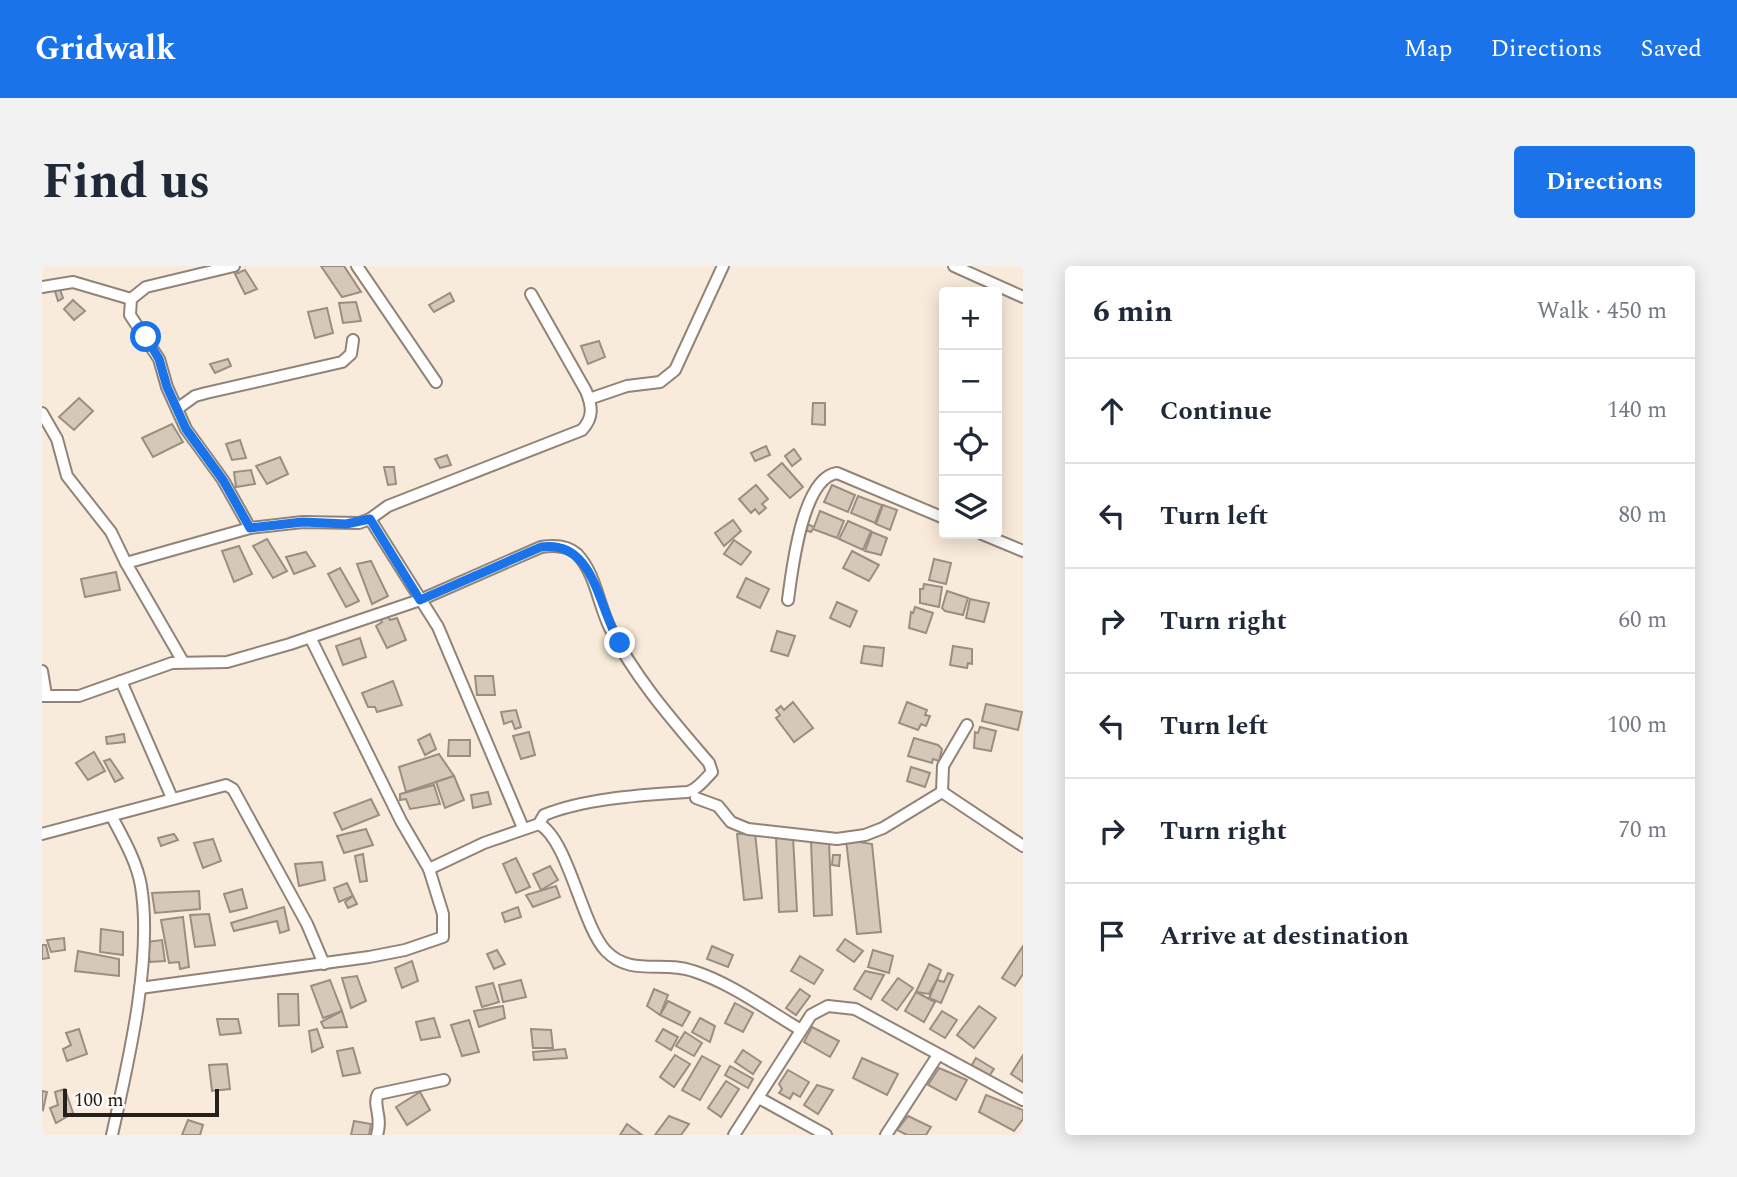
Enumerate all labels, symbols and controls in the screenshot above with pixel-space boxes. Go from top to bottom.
text: Gridwalk [35,24,176,74]
text: Map [1404,31,1452,67]
text: Directions [1490,31,1602,67]
text: Saved [1640,31,1702,67]
text: Find us [42,145,210,220]
button: Directions [1514,146,1695,218]
map controls [939,287,1002,539]
button: + [939,287,1002,350]
text: 6 min [1093,289,1173,335]
text: Walk · 450 m [1537,294,1667,329]
route start [130,321,161,352]
button: − [939,350,1002,413]
text: Continue [1160,391,1272,431]
icon: ahead [1093,392,1131,430]
text: 140 m [1607,393,1667,428]
button: locate [939,413,1002,476]
button: layers [939,476,1002,539]
text: Turn left [1160,496,1268,536]
icon: left [1093,497,1131,535]
text: 80 m [1618,498,1667,533]
text: Turn right [1160,601,1287,641]
icon: right [1093,602,1131,640]
text: 60 m [1618,603,1667,638]
route end [604,627,635,658]
text: Turn left [1160,706,1268,746]
icon: left [1093,707,1131,745]
text: 100 m [1607,708,1667,743]
text: Turn right [1160,811,1287,851]
icon: right [1093,812,1131,850]
text: 70 m [1618,813,1667,848]
text: Arrive at destination [1160,916,1409,956]
icon: arrive [1093,917,1131,955]
scale bar [63,1086,219,1118]
text: 100 m [74,1086,124,1115]

